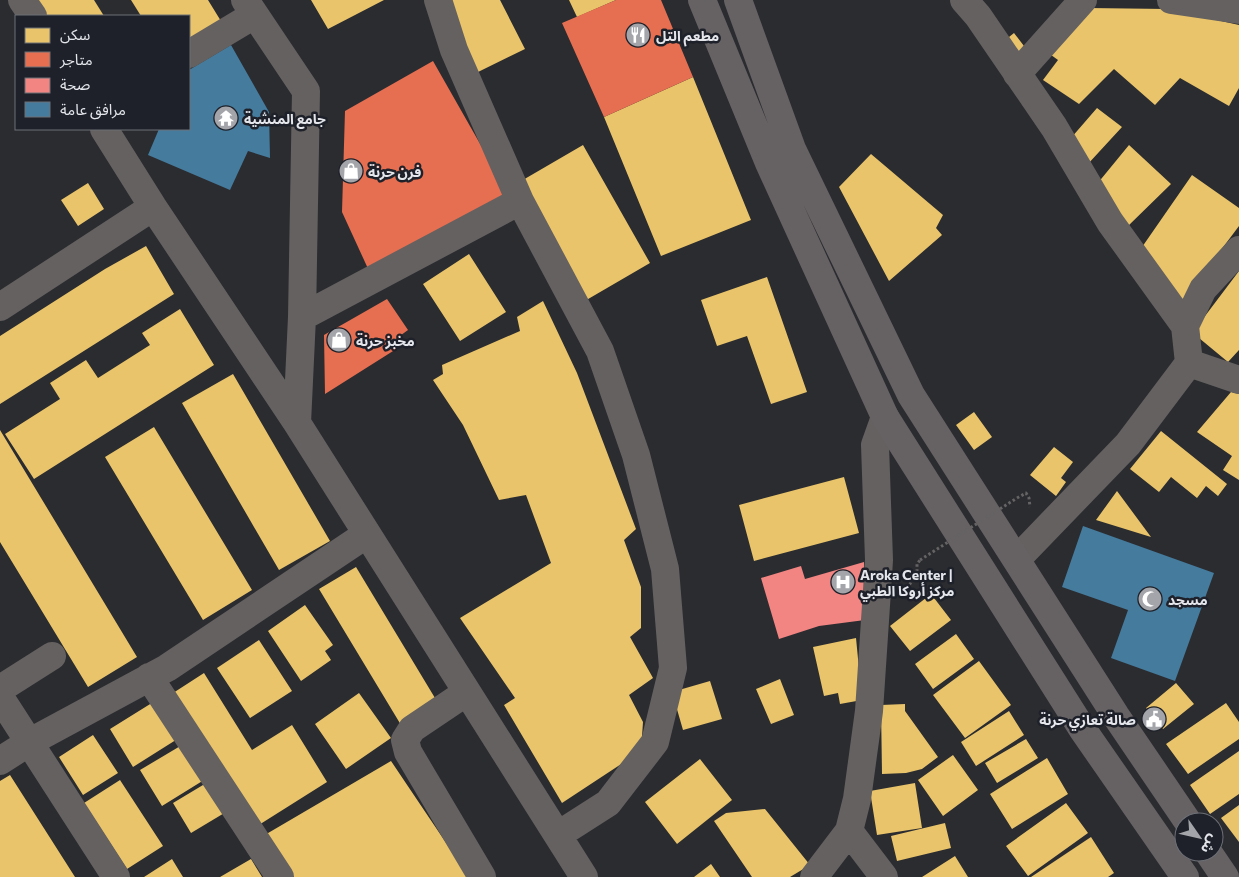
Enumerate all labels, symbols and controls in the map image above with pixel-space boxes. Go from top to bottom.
legend [15,15,190,130]
restaurant icon: مطعم التل [625,22,651,48]
text: سكن [60,25,91,44]
place label: مطعم التل [656,27,719,47]
text: متاجر [59,50,93,69]
text: صحة [60,75,90,93]
text: مرافق عامة [60,100,126,120]
temple icon: جامع المنشية [213,105,239,131]
place label: جامع المنشية [244,110,326,129]
shop icon: فرن حرنة [338,158,364,184]
place label: فرن حرنة [368,163,421,181]
shop icon: مخبز حرنة [326,327,352,353]
place label: مخبز حرنة [356,332,415,350]
place label: Aroka Center | مركز أروكا الطبي [860,566,954,602]
hospital icon: Aroka Center | مركز أروكا الطبي [830,569,856,595]
mosque icon: مسجد [1137,586,1163,612]
place label: مسجد [1168,591,1208,608]
public building icon: صالة تعازي حرنة [1141,706,1167,732]
place label: صالة تعازي حرنة [1039,711,1136,731]
north arrow [1174,812,1224,862]
text: ش [1198,832,1223,857]

